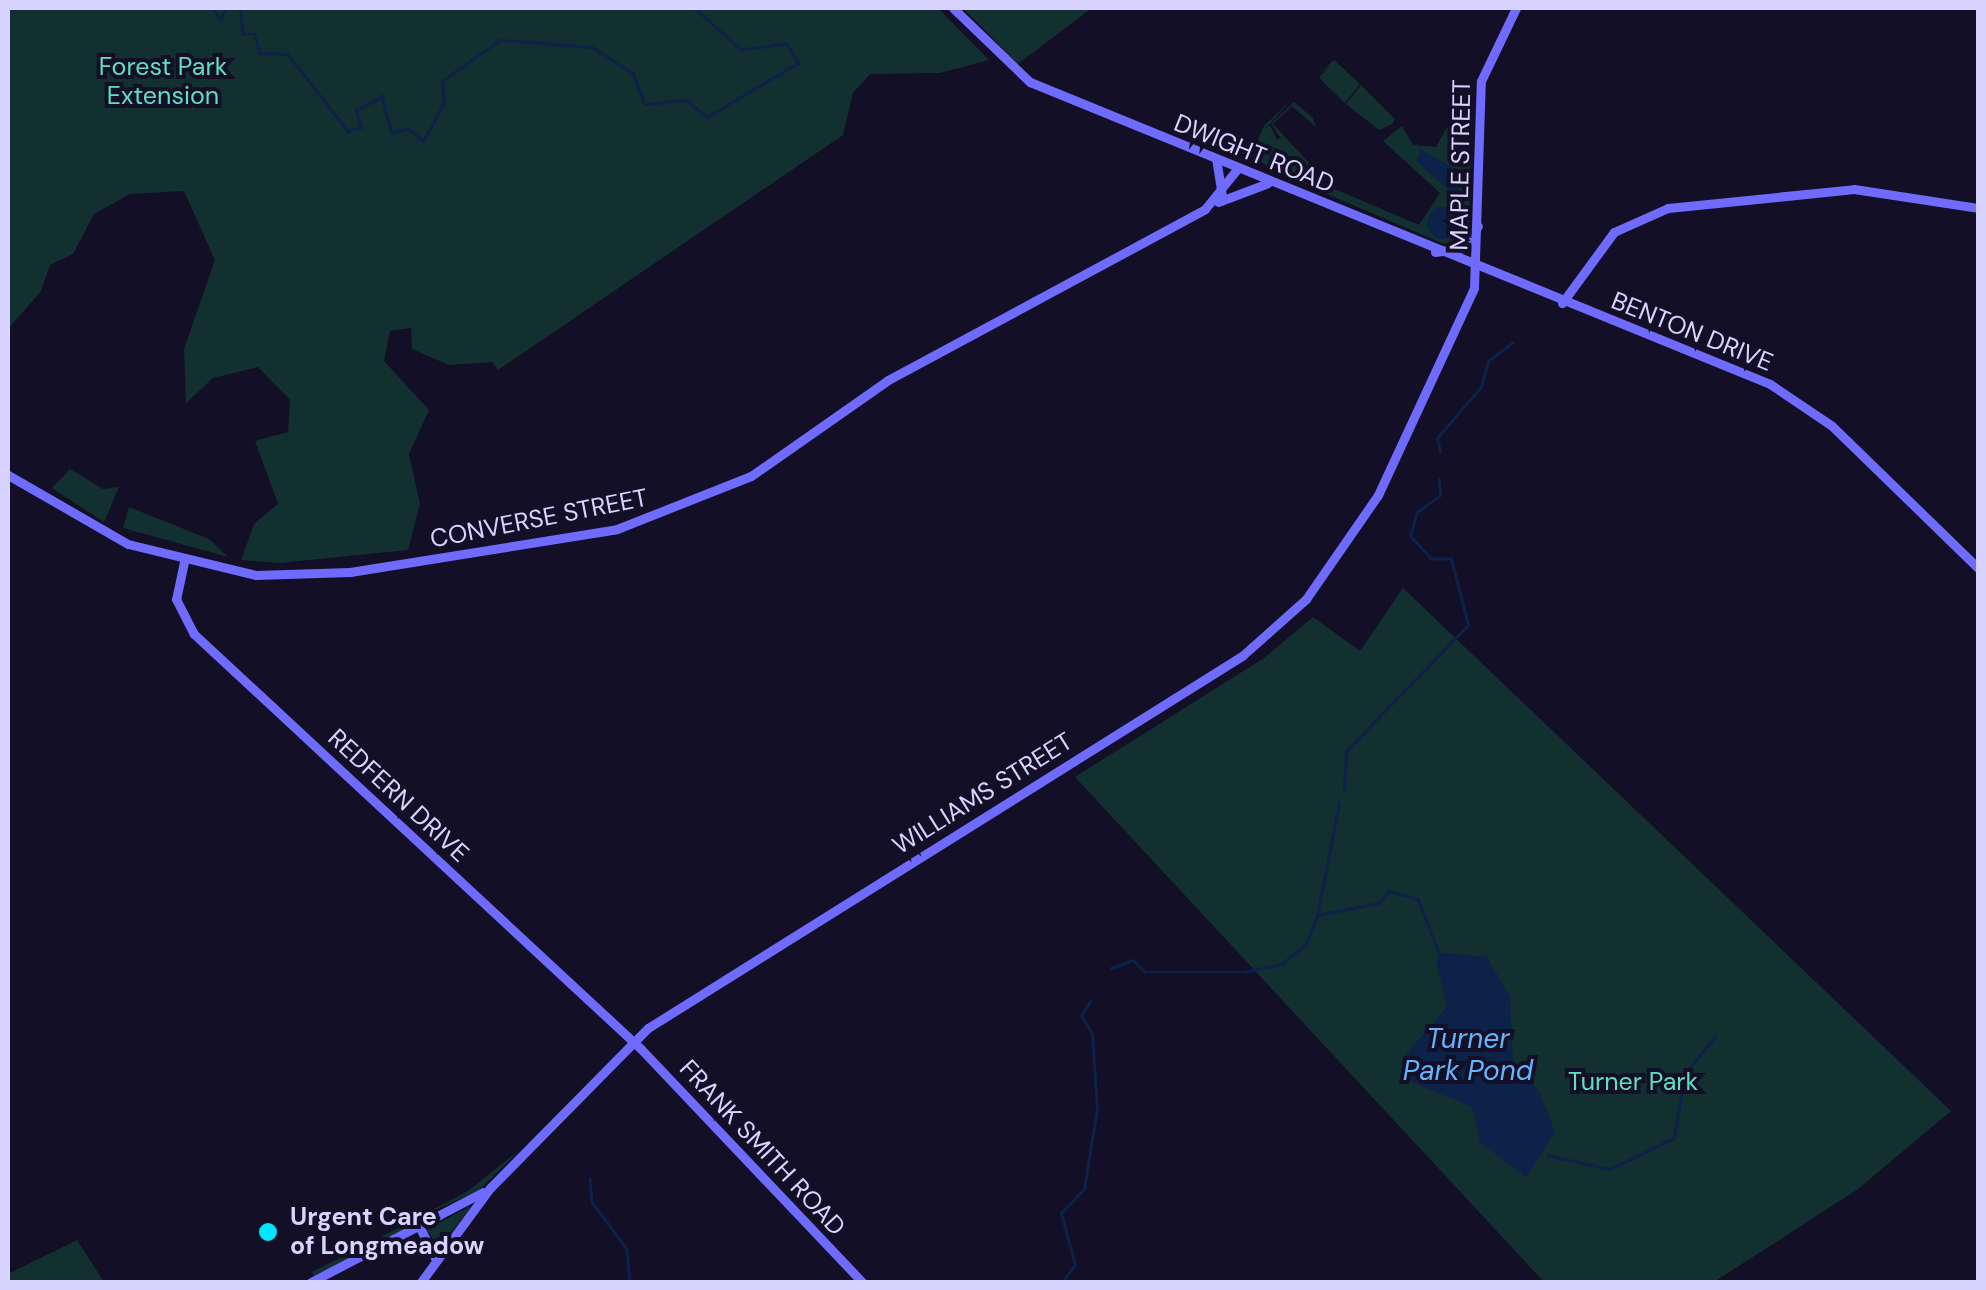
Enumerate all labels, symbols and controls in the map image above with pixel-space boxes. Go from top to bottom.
park label: Forest Park Extension [99,53,227,112]
street label: MAPLE STREET [1445,79,1477,251]
street label: DWIGHT ROAD [1170,108,1338,200]
street label: BENTON DRIVE [1607,286,1777,378]
street label: CONVERSE STREET [428,483,650,555]
street label: REDFERN DRIVE [322,723,474,869]
street label: WILLIAMS STREET [888,727,1078,861]
water label: Turner Park Pond [1403,1022,1533,1088]
street label: FRANK SMITH ROAD [673,1054,851,1242]
park label: Turner Park [1568,1067,1698,1097]
place label: Urgent Care of Longmeadow [290,1203,484,1262]
marker: Urgent Care of Longmeadow [255,1219,281,1245]

